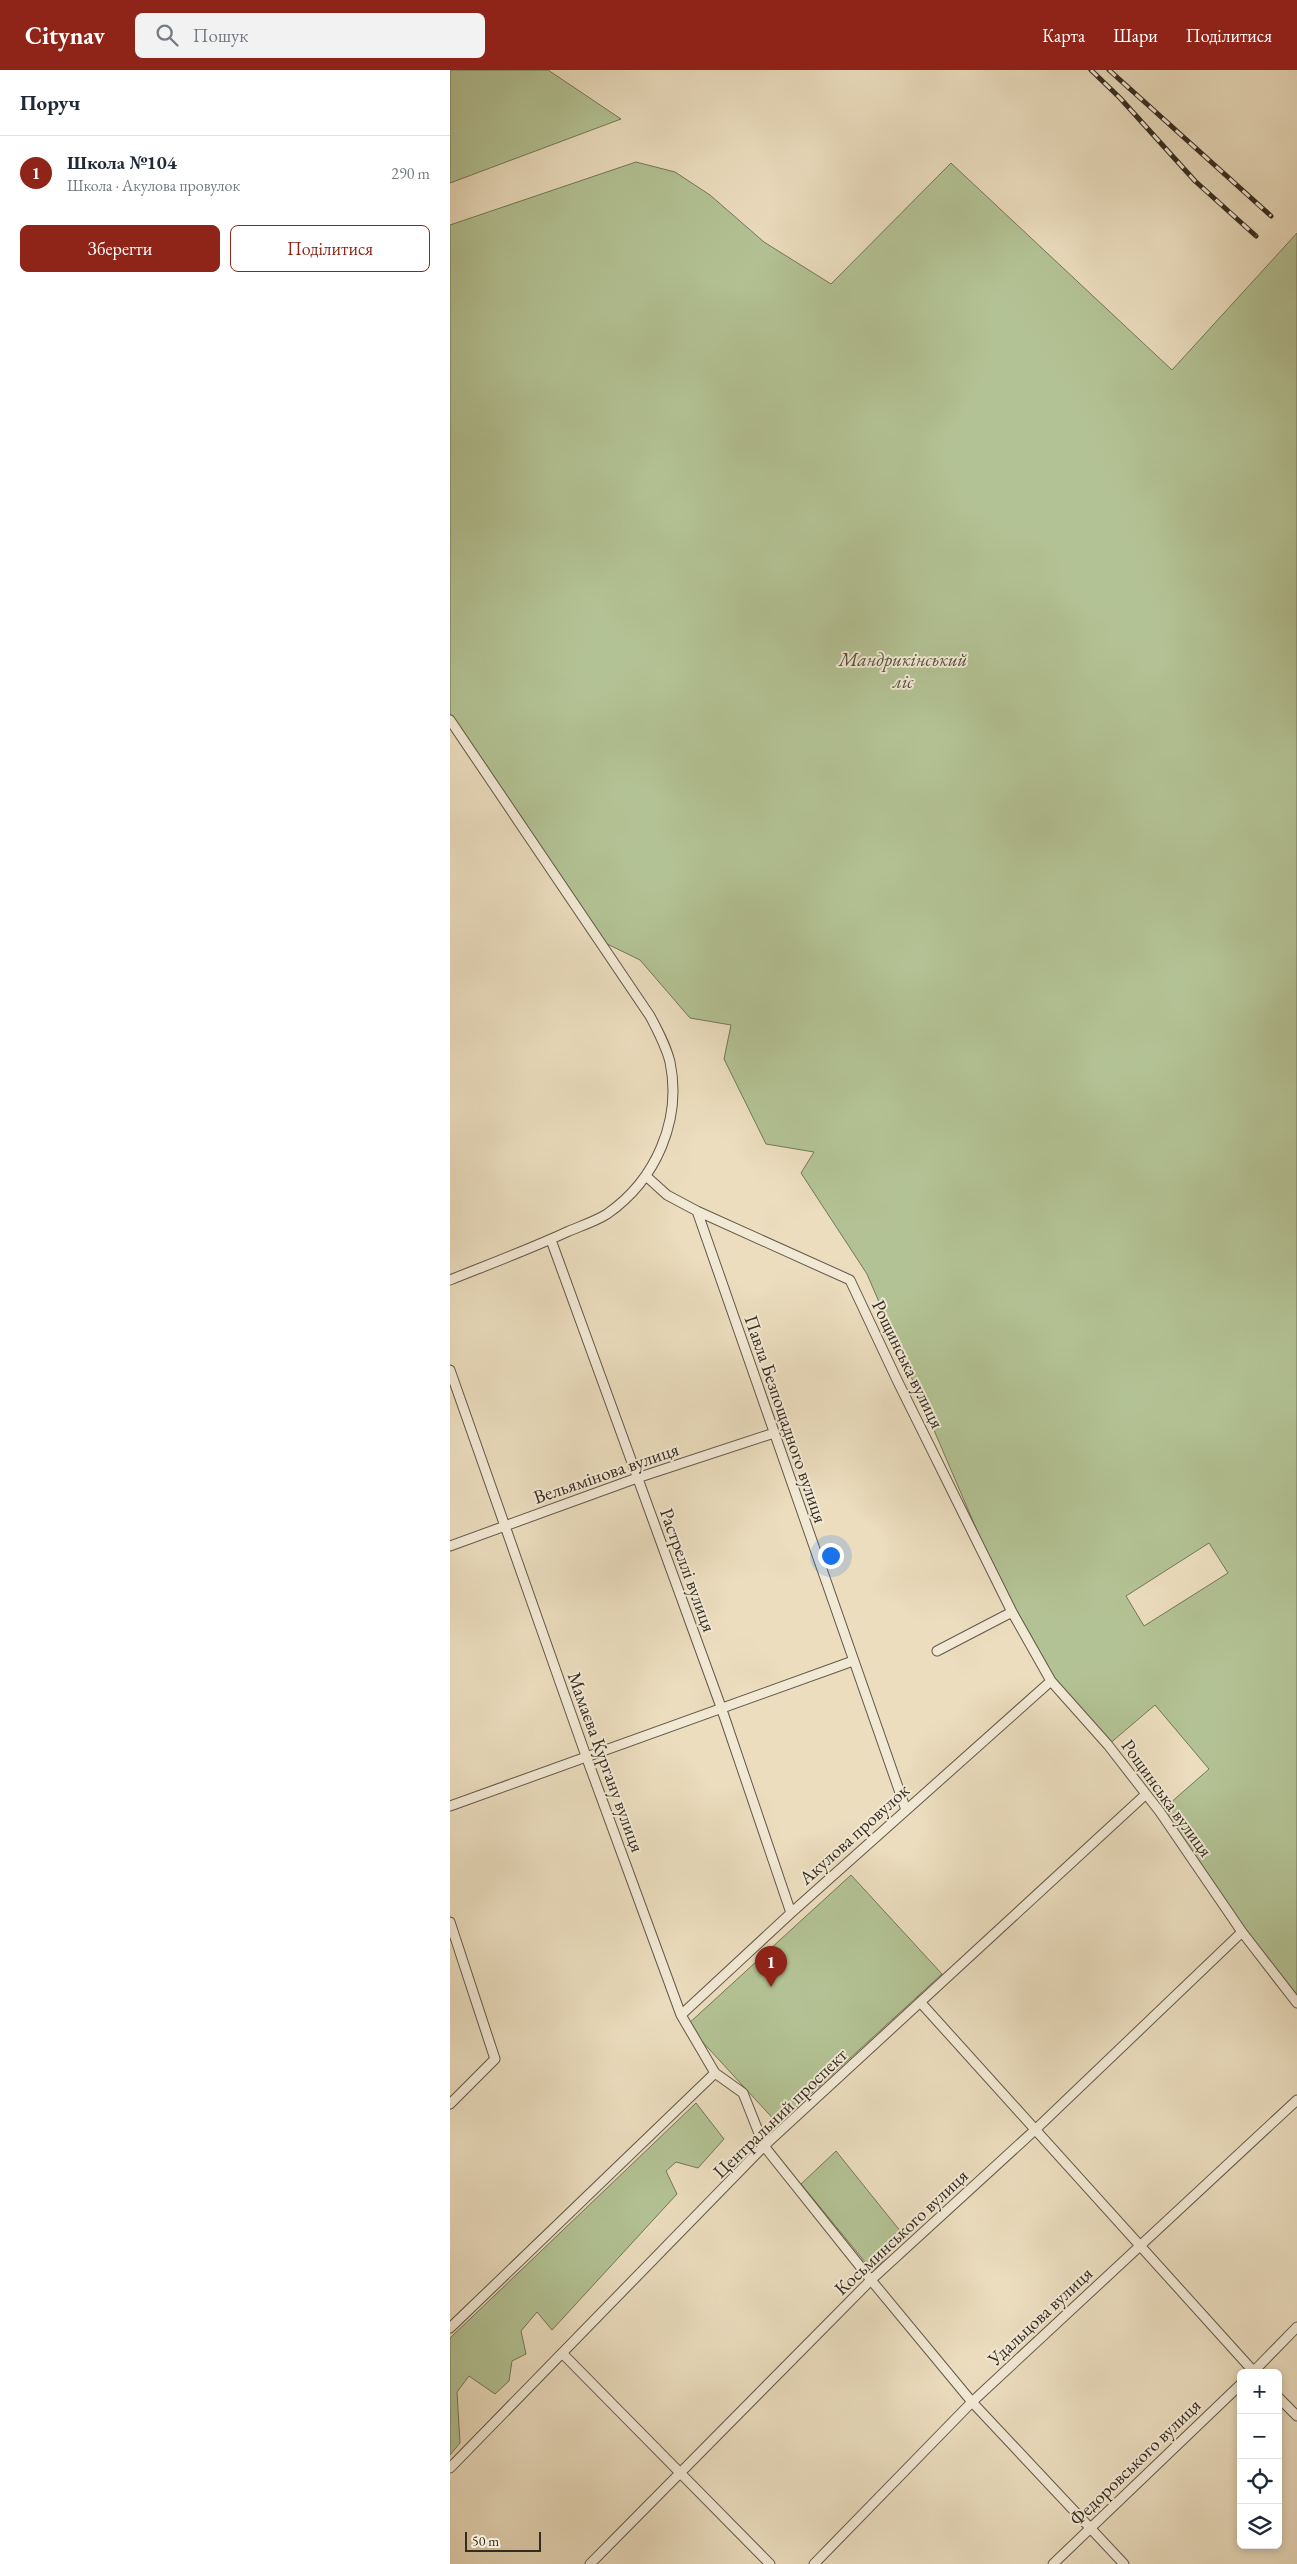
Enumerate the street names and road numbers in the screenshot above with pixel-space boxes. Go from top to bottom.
street label: Рощинська вулиця [866,1296,950,1433]
street label: Павла Безпощадного вулиця [739,1312,833,1527]
street label: Вельямінова вулиця [530,1436,682,1510]
street label: Растреллі вулиця [654,1505,722,1636]
street label: Мамаєва Кургану вулиця [562,1668,650,1856]
street label: Рощинська вулиця [1116,1734,1219,1862]
street label: Акулова провулок [793,1778,914,1891]
street label: Центральний проспект [708,2042,853,2184]
street label: Косьминського вулиця [829,2163,974,2301]
street label: Удальцова вулиця [982,2261,1098,2372]
street label: Федоровського вулиця [1064,2393,1206,2531]

